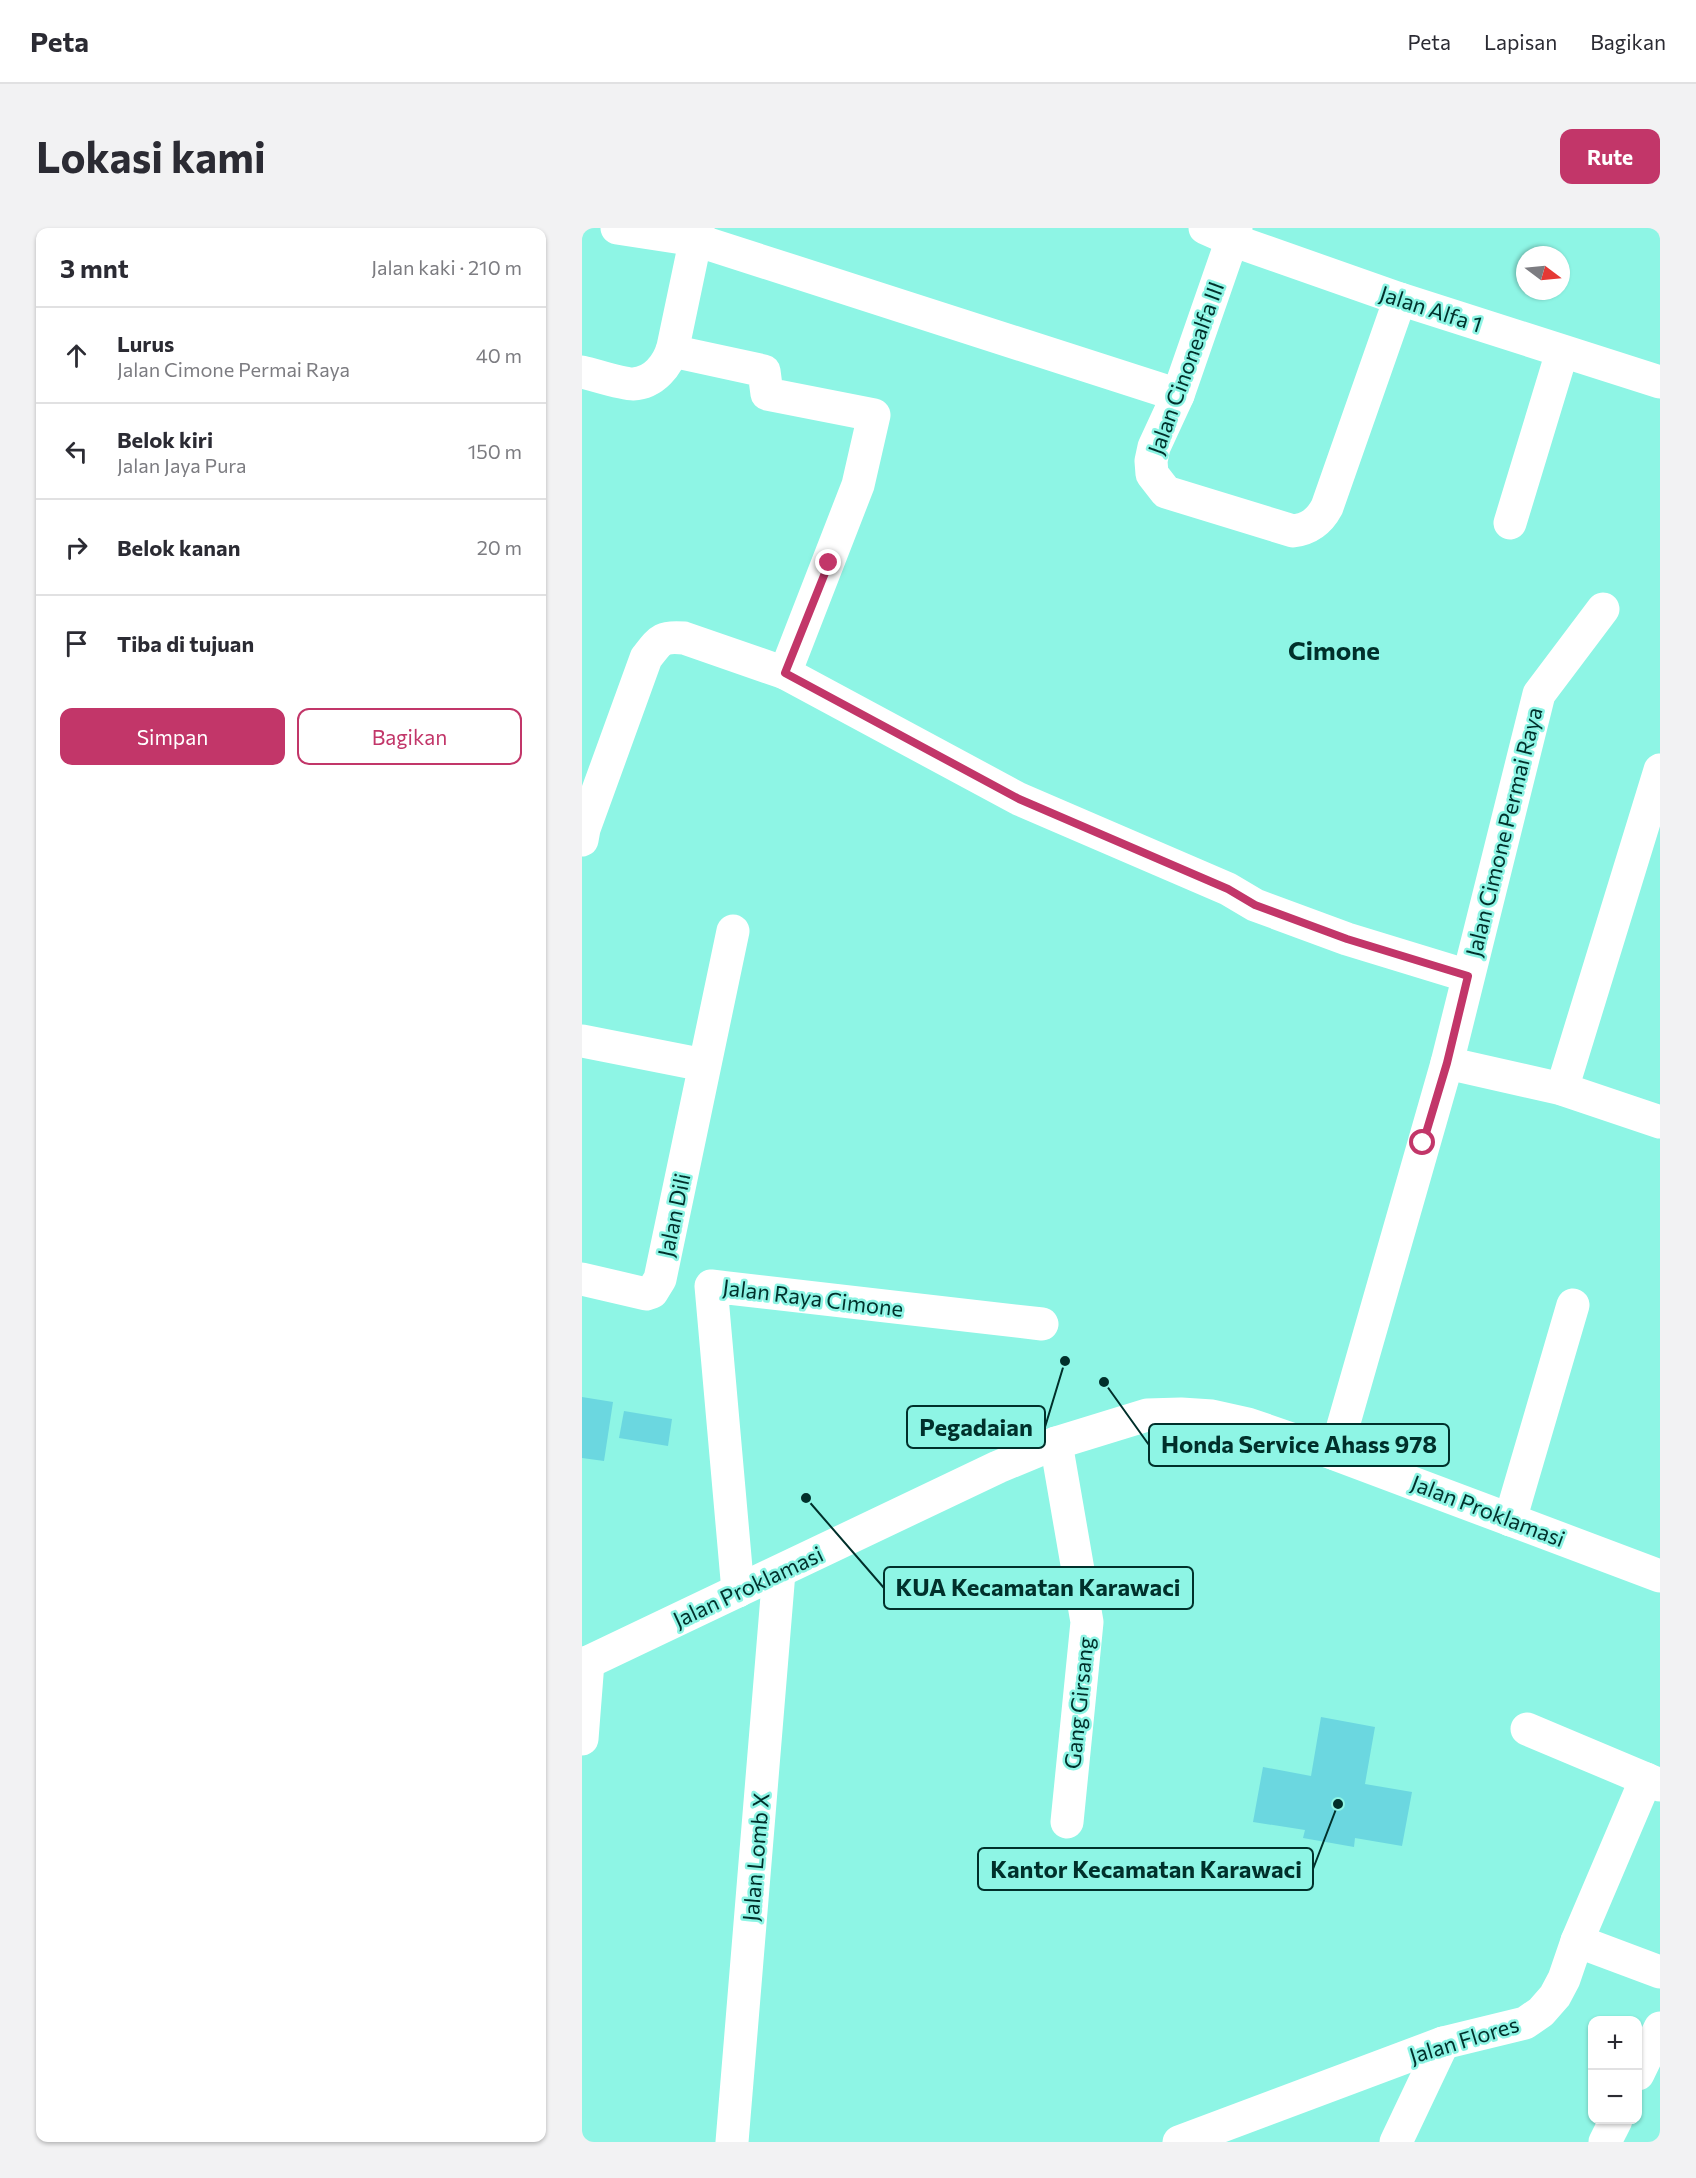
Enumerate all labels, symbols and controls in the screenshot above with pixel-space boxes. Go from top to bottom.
text: Peta [30,24,89,58]
text: Peta [1408,29,1451,54]
text: Lapisan [1484,29,1557,54]
text: Bagikan [1590,29,1666,54]
button: Rute [1560,129,1660,184]
text: Lokasi kami [36,130,266,182]
north arrow [1516,246,1570,300]
text: 3 mnt [60,252,129,283]
text: Jalan kaki · 210 m [371,255,522,279]
street label: Jalan Cinonealfa III [1142,278,1229,458]
street label: Jalan Alfa 1 [1376,279,1486,338]
text: Lurus [117,330,174,357]
icon: ahead [60,339,93,372]
text: 40 m [476,343,522,367]
text: Jalan Cimone Permai Raya [117,357,350,381]
text: Belok kiri [117,426,213,453]
icon: left [60,435,93,468]
text: 150 m [468,439,522,463]
text: Jalan Jaya Pura [117,453,247,477]
icon: right [60,531,93,564]
text: Belok kanan [117,534,240,561]
text: 20 m [477,535,522,559]
route end [815,549,841,575]
icon: arrive [60,627,93,660]
text: Tiba di tujuan [117,630,254,657]
district label: Cimone [1288,634,1380,665]
street label: Jalan Cimone Permai Raya [1459,704,1548,959]
button: Simpan [60,708,285,765]
button: Bagikan [297,708,522,765]
route start [1409,1129,1435,1155]
street label: Jalan Dili [651,1171,696,1259]
street label: Jalan Raya Cimone [721,1273,905,1322]
callout: Pegadaian [907,1406,1045,1448]
text: Pegadaian [919,1412,1033,1441]
callout: Honda Service Ahass 978 [1149,1424,1449,1466]
text: Honda Service Ahass 978 [1161,1429,1437,1458]
street label: Jalan Proklamasi [1407,1469,1569,1552]
street label: Jalan Proklamasi [668,1540,827,1633]
callout: KUA Kecamatan Karawaci [884,1567,1193,1609]
text: KUA Kecamatan Karawaci [896,1572,1180,1601]
street label: Gang Girsang [1058,1636,1099,1770]
street label: Jalan Lomb X [736,1792,775,1922]
callout: Kantor Kecamatan Karawaci [978,1848,1313,1890]
text: Kantor Kecamatan Karawaci [990,1854,1302,1883]
street label: Jalan Flores [1406,2010,1522,2069]
map controls [1588,2016,1642,2124]
button: + [1588,2016,1642,2070]
button: − [1588,2070,1642,2124]

